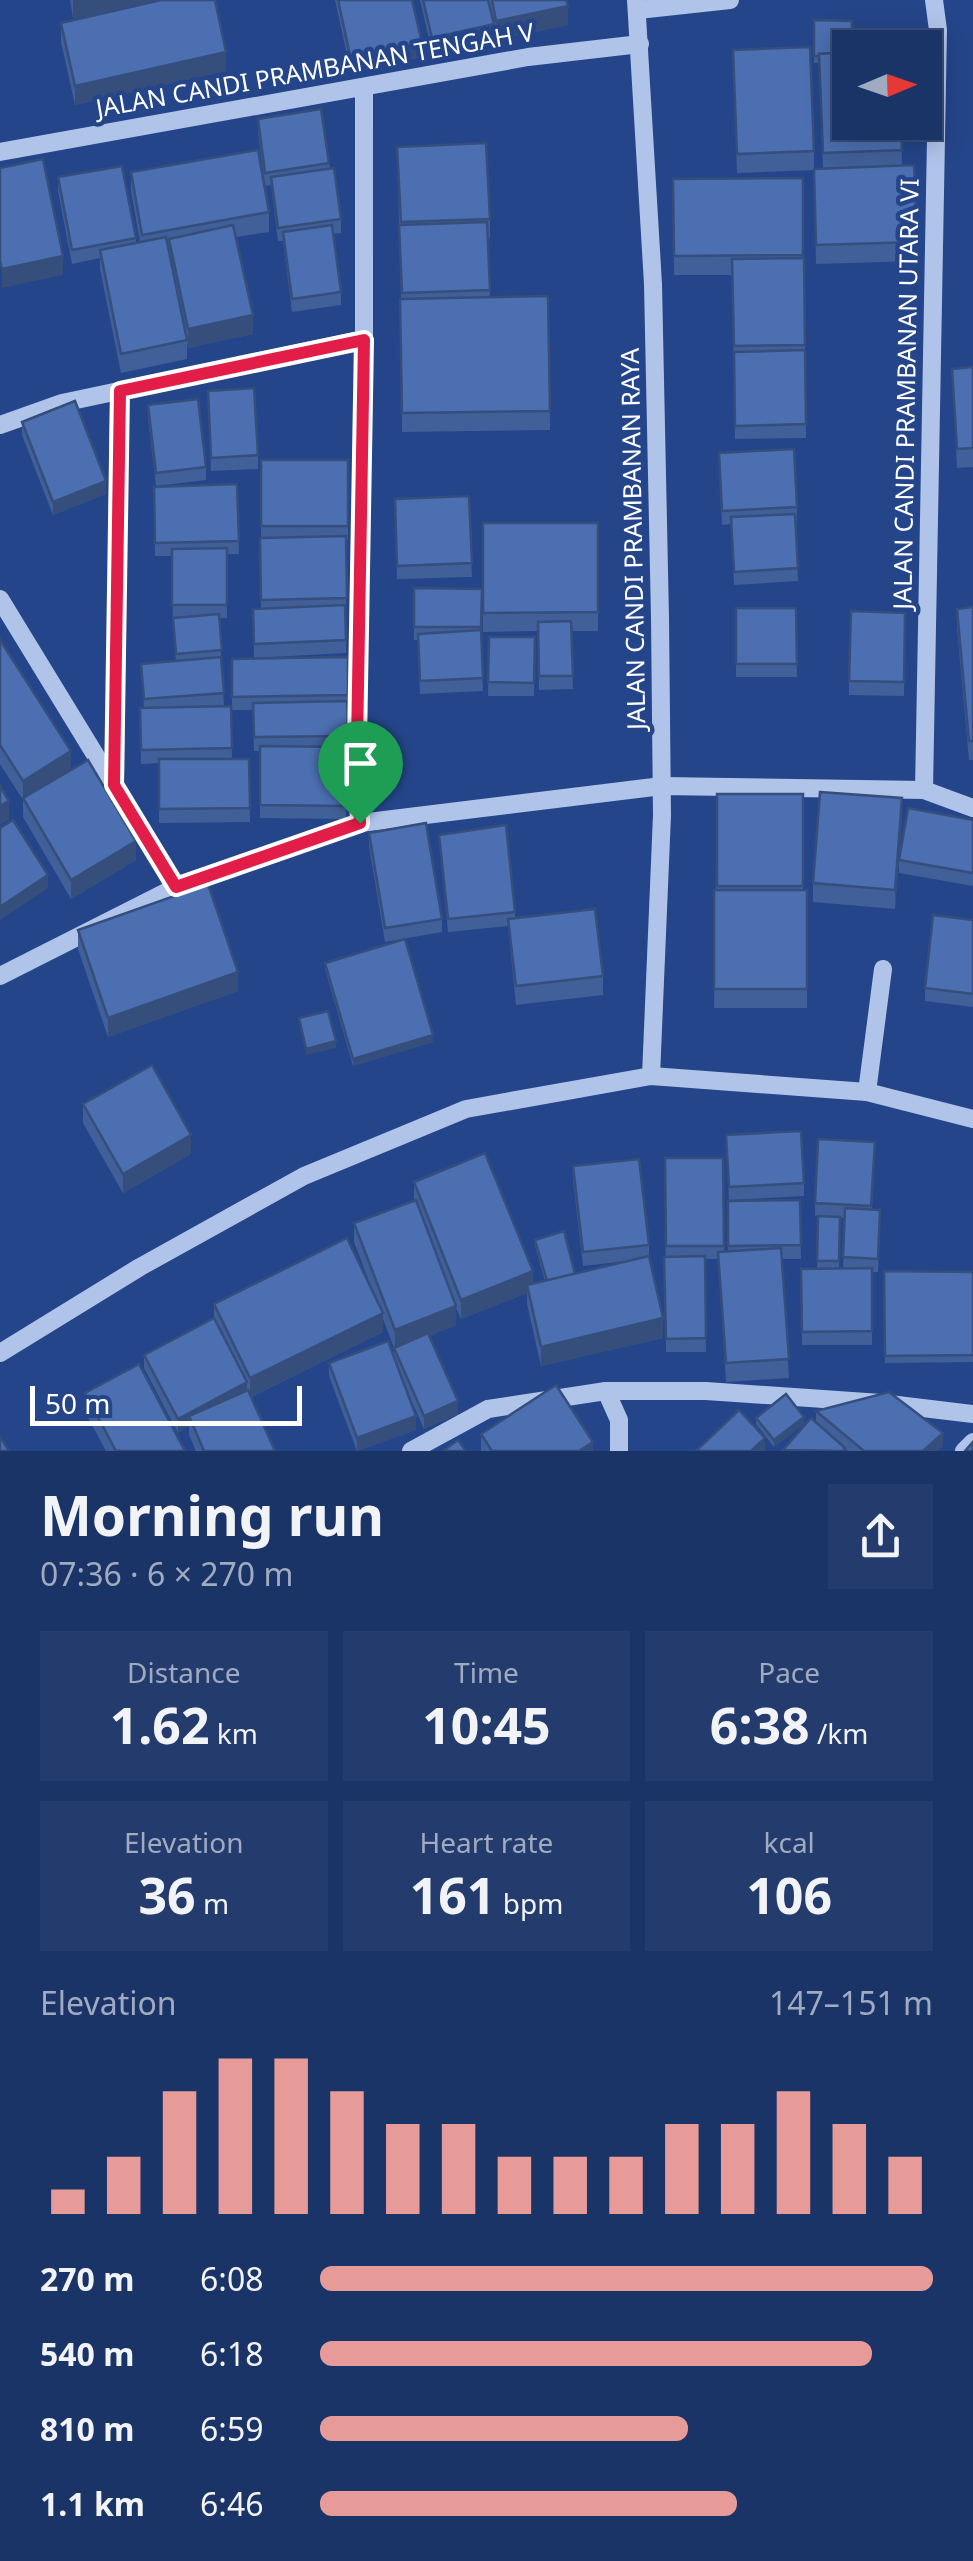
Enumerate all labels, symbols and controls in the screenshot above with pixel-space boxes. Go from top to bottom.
street label: JALAN CANDI PRAMBANAN TENGAH V [91,14,537,125]
north arrow [832,30,942,140]
map controls [832,30,942,140]
street label: JALAN CANDI PRAMBANAN UTARA VI [884,178,926,612]
street label: JALAN CANDI PRAMBANAN RAYA [612,348,652,732]
pin [318,721,403,824]
icon: arrive [333,736,388,791]
scale bar [30,1381,302,1426]
text: 50 m [45,1384,111,1422]
text: Morning run [40,1477,384,1552]
button: share [828,1484,933,1589]
text: 07:36 · 6 × 270 m [40,1552,293,1595]
text: Distance [127,1653,241,1691]
text: Time [454,1653,519,1691]
text: Pace [758,1653,820,1691]
text: 1.62 [110,1691,210,1759]
text: 10:45 [422,1691,551,1759]
text: 6:38 [710,1691,810,1759]
text: km [210,1714,258,1752]
text: /km [810,1714,869,1752]
text: Elevation [124,1823,244,1861]
text: Heart rate [420,1823,553,1861]
text: kcal [763,1823,815,1861]
text: 36 [138,1861,196,1929]
text: 161 [410,1861,495,1929]
text: 106 [746,1861,832,1929]
text: m [196,1884,229,1922]
text: bpm [495,1884,563,1922]
text: Elevation [40,1981,177,2024]
text: 147–151 m [769,1981,933,2024]
text: 270 m [40,2257,134,2300]
text: 6:08 [200,2257,264,2300]
text: 540 m [40,2332,134,2375]
text: 6:18 [200,2332,264,2375]
text: 810 m [40,2407,134,2450]
text: 6:59 [200,2407,264,2450]
text: 1.1 km [40,2482,145,2525]
text: 6:46 [200,2482,264,2525]

